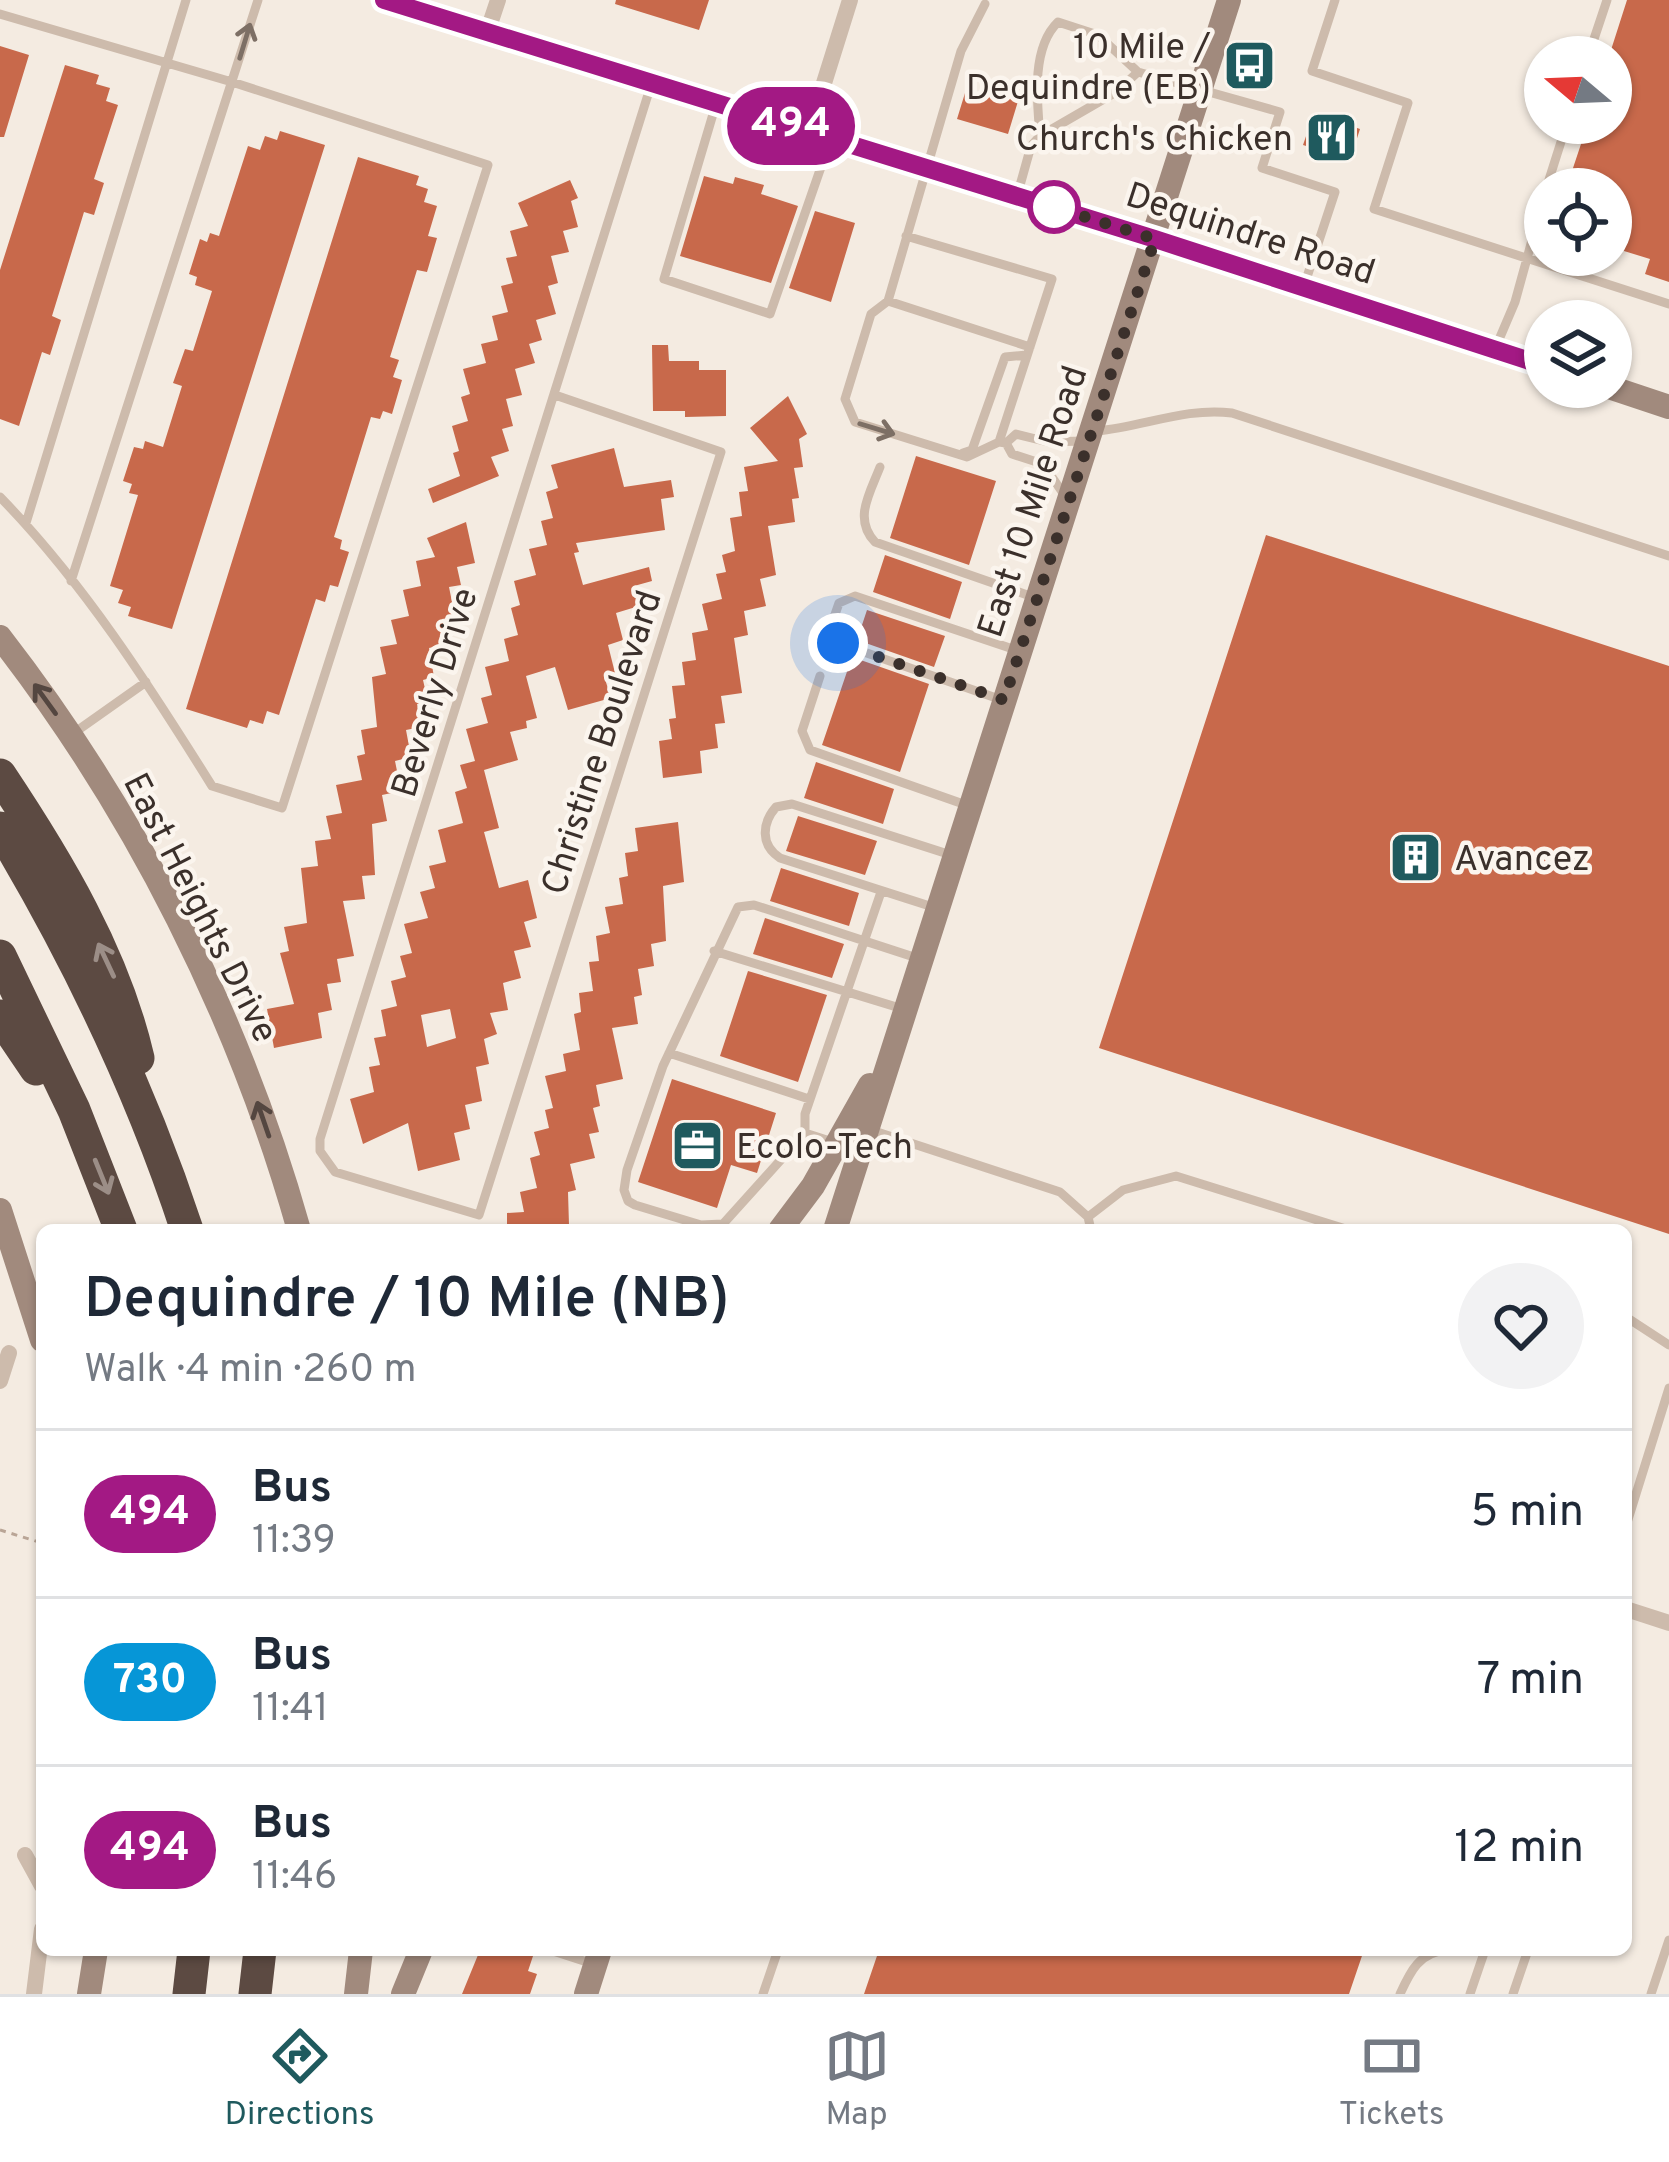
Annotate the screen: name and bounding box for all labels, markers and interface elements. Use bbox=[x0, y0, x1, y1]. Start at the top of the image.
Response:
one-way arrow bbox=[236, 23, 258, 61]
place label: 10 Mile / Dequindre (EB) bbox=[966, 26, 1211, 113]
north arrow bbox=[1524, 36, 1632, 144]
map controls bbox=[1524, 36, 1632, 408]
bus stop icon: 10 Mile / Dequindre (EB) bbox=[1222, 38, 1278, 94]
line badge: 494 bbox=[722, 87, 860, 165]
text: 494 bbox=[751, 99, 831, 152]
restaurant icon: Church's Chicken bbox=[1304, 109, 1360, 165]
place label: Church's Chicken bbox=[1016, 118, 1293, 164]
button: locate bbox=[1524, 168, 1632, 276]
street label: Dequindre Road bbox=[1119, 174, 1380, 298]
unlabelled marker bbox=[1029, 182, 1079, 232]
button: layers bbox=[1524, 300, 1632, 408]
street label: East 10 Mile Road bbox=[969, 361, 1100, 644]
one-way arrow bbox=[857, 419, 895, 441]
street label: Beverly Drive bbox=[383, 583, 490, 803]
street label: Christine Boulevard bbox=[533, 585, 675, 901]
your location bbox=[808, 613, 868, 673]
one-way arrow bbox=[33, 683, 58, 716]
street label: East Heights Drive bbox=[111, 766, 286, 1051]
building icon: Avancez bbox=[1387, 829, 1443, 885]
place label: Avancez bbox=[1454, 838, 1590, 884]
one-way arrow bbox=[94, 943, 116, 979]
one-way arrow bbox=[251, 1101, 272, 1138]
office icon: Ecolo-Tech bbox=[669, 1117, 725, 1173]
place label: Ecolo-Tech bbox=[736, 1126, 913, 1172]
one-way arrow bbox=[93, 1158, 114, 1195]
button: heart bbox=[1458, 1263, 1584, 1389]
text: Dequindre / 10 Mile (NB) bbox=[84, 1266, 730, 1338]
text: Walk · 4 min · 260 m bbox=[84, 1347, 417, 1396]
text: Bus bbox=[252, 1461, 332, 1518]
text: 5 min bbox=[1471, 1485, 1584, 1542]
text: 494 bbox=[110, 1487, 190, 1540]
text: 11:39 bbox=[252, 1518, 336, 1567]
text: Bus bbox=[252, 1629, 332, 1686]
text: 7 min bbox=[1477, 1653, 1584, 1710]
text: 730 bbox=[113, 1655, 187, 1708]
text: 11:41 bbox=[252, 1686, 329, 1735]
text: Bus bbox=[252, 1797, 332, 1854]
text: 12 min bbox=[1454, 1821, 1584, 1878]
text: 494 bbox=[110, 1823, 190, 1876]
text: 11:46 bbox=[252, 1854, 337, 1903]
tab: Directions bbox=[225, 2023, 374, 2137]
tab: Map bbox=[824, 2023, 890, 2137]
tab: Tickets bbox=[1339, 2023, 1444, 2137]

